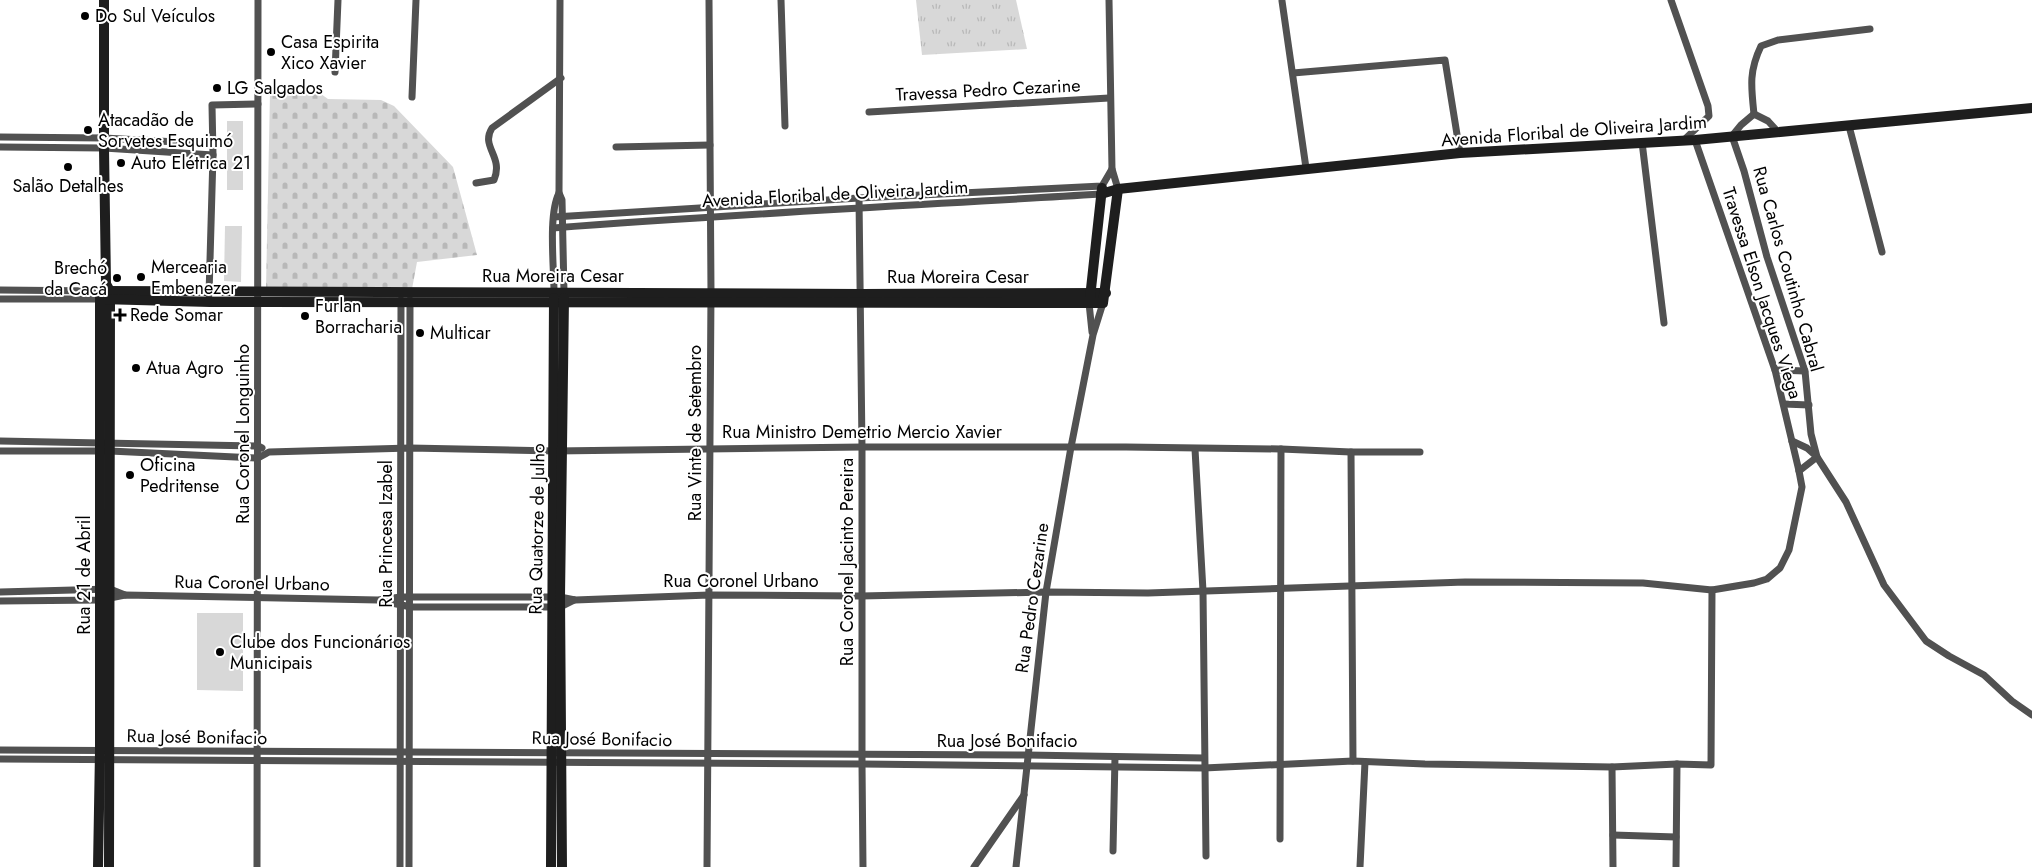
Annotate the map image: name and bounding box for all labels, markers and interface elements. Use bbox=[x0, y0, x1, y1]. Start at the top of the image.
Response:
place label: Do Sul Veículos bbox=[95, 3, 215, 29]
marker: Do Sul Veículos bbox=[79, 10, 91, 22]
place label: Casa Espirita Xico Xavier bbox=[281, 29, 379, 76]
marker: Casa Espirita Xico Xavier bbox=[265, 46, 277, 58]
street label: Travessa Pedro Cezarine bbox=[895, 72, 1081, 108]
place label: LG Salgados bbox=[227, 75, 323, 101]
marker: LG Salgados bbox=[211, 82, 223, 94]
place label: Atacadão de Sorvetes Esquimó bbox=[98, 107, 233, 154]
street label: Avenida Floribal de Oliveira Jardim bbox=[1440, 109, 1708, 153]
marker: Atacadão de Sorvetes Esquimó bbox=[82, 124, 94, 136]
place label: Auto Elétrica 21 bbox=[131, 150, 251, 176]
marker: Auto Elétrica 21 bbox=[115, 157, 127, 169]
marker: Salão Detalhes bbox=[62, 161, 74, 173]
street label: Rua Carlos Coutinho Cabral bbox=[1746, 163, 1830, 375]
place label: Salão Detalhes bbox=[12, 173, 124, 199]
street label: Avenida Floribal de Oliveira Jardim bbox=[701, 174, 969, 214]
street label: Travessa Elson Jacques Viega bbox=[1715, 184, 1809, 402]
place label: Mercearia Embenezer bbox=[151, 254, 237, 301]
place label: Brechó da Cacá bbox=[44, 255, 107, 302]
street label: Rua Moreira Cesar bbox=[482, 263, 625, 289]
street label: Rua Moreira Cesar bbox=[887, 264, 1030, 290]
marker: Mercearia Embenezer bbox=[135, 271, 147, 283]
marker: Brechó da Cacá bbox=[111, 272, 123, 284]
place label: Furlan Borracharia bbox=[315, 293, 402, 340]
place label: Rede Somar bbox=[130, 302, 224, 328]
marker: Rede Somar bbox=[114, 309, 126, 321]
marker: Furlan Borracharia bbox=[299, 310, 311, 322]
place label: Multicar bbox=[430, 320, 491, 346]
marker: Multicar bbox=[414, 327, 426, 339]
street label: Rua Coronel Longuinho bbox=[230, 344, 256, 524]
street label: Rua Vinte de Setembro bbox=[682, 345, 708, 521]
place label: Atua Agro bbox=[146, 355, 224, 381]
marker: Atua Agro bbox=[130, 362, 142, 374]
street label: Rua Ministro Demetrio Mercio Xavier bbox=[722, 419, 1003, 445]
street label: Rua Quatorze de Julho bbox=[523, 443, 551, 615]
place label: Oficina Pedritense bbox=[140, 452, 219, 499]
street label: Rua Coronel Jacinto Pereira bbox=[834, 458, 860, 666]
street label: Rua Princesa Izabel bbox=[373, 460, 399, 608]
marker: Oficina Pedritense bbox=[124, 469, 136, 481]
street label: Rua 21 de Abril bbox=[71, 515, 97, 635]
street label: Rua Pedro Cezarine bbox=[1009, 521, 1055, 675]
street label: Rua Coronel Urbano bbox=[663, 568, 819, 594]
street label: Rua Coronel Urbano bbox=[174, 569, 330, 597]
place label: Clube dos Funcionários Municipais bbox=[230, 629, 410, 676]
marker: Clube dos Funcionários Municipais bbox=[214, 646, 226, 658]
street label: Rua José Bonifacio bbox=[126, 723, 268, 751]
street label: Rua José Bonifacio bbox=[531, 725, 673, 753]
street label: Rua José Bonifacio bbox=[937, 728, 1077, 754]

